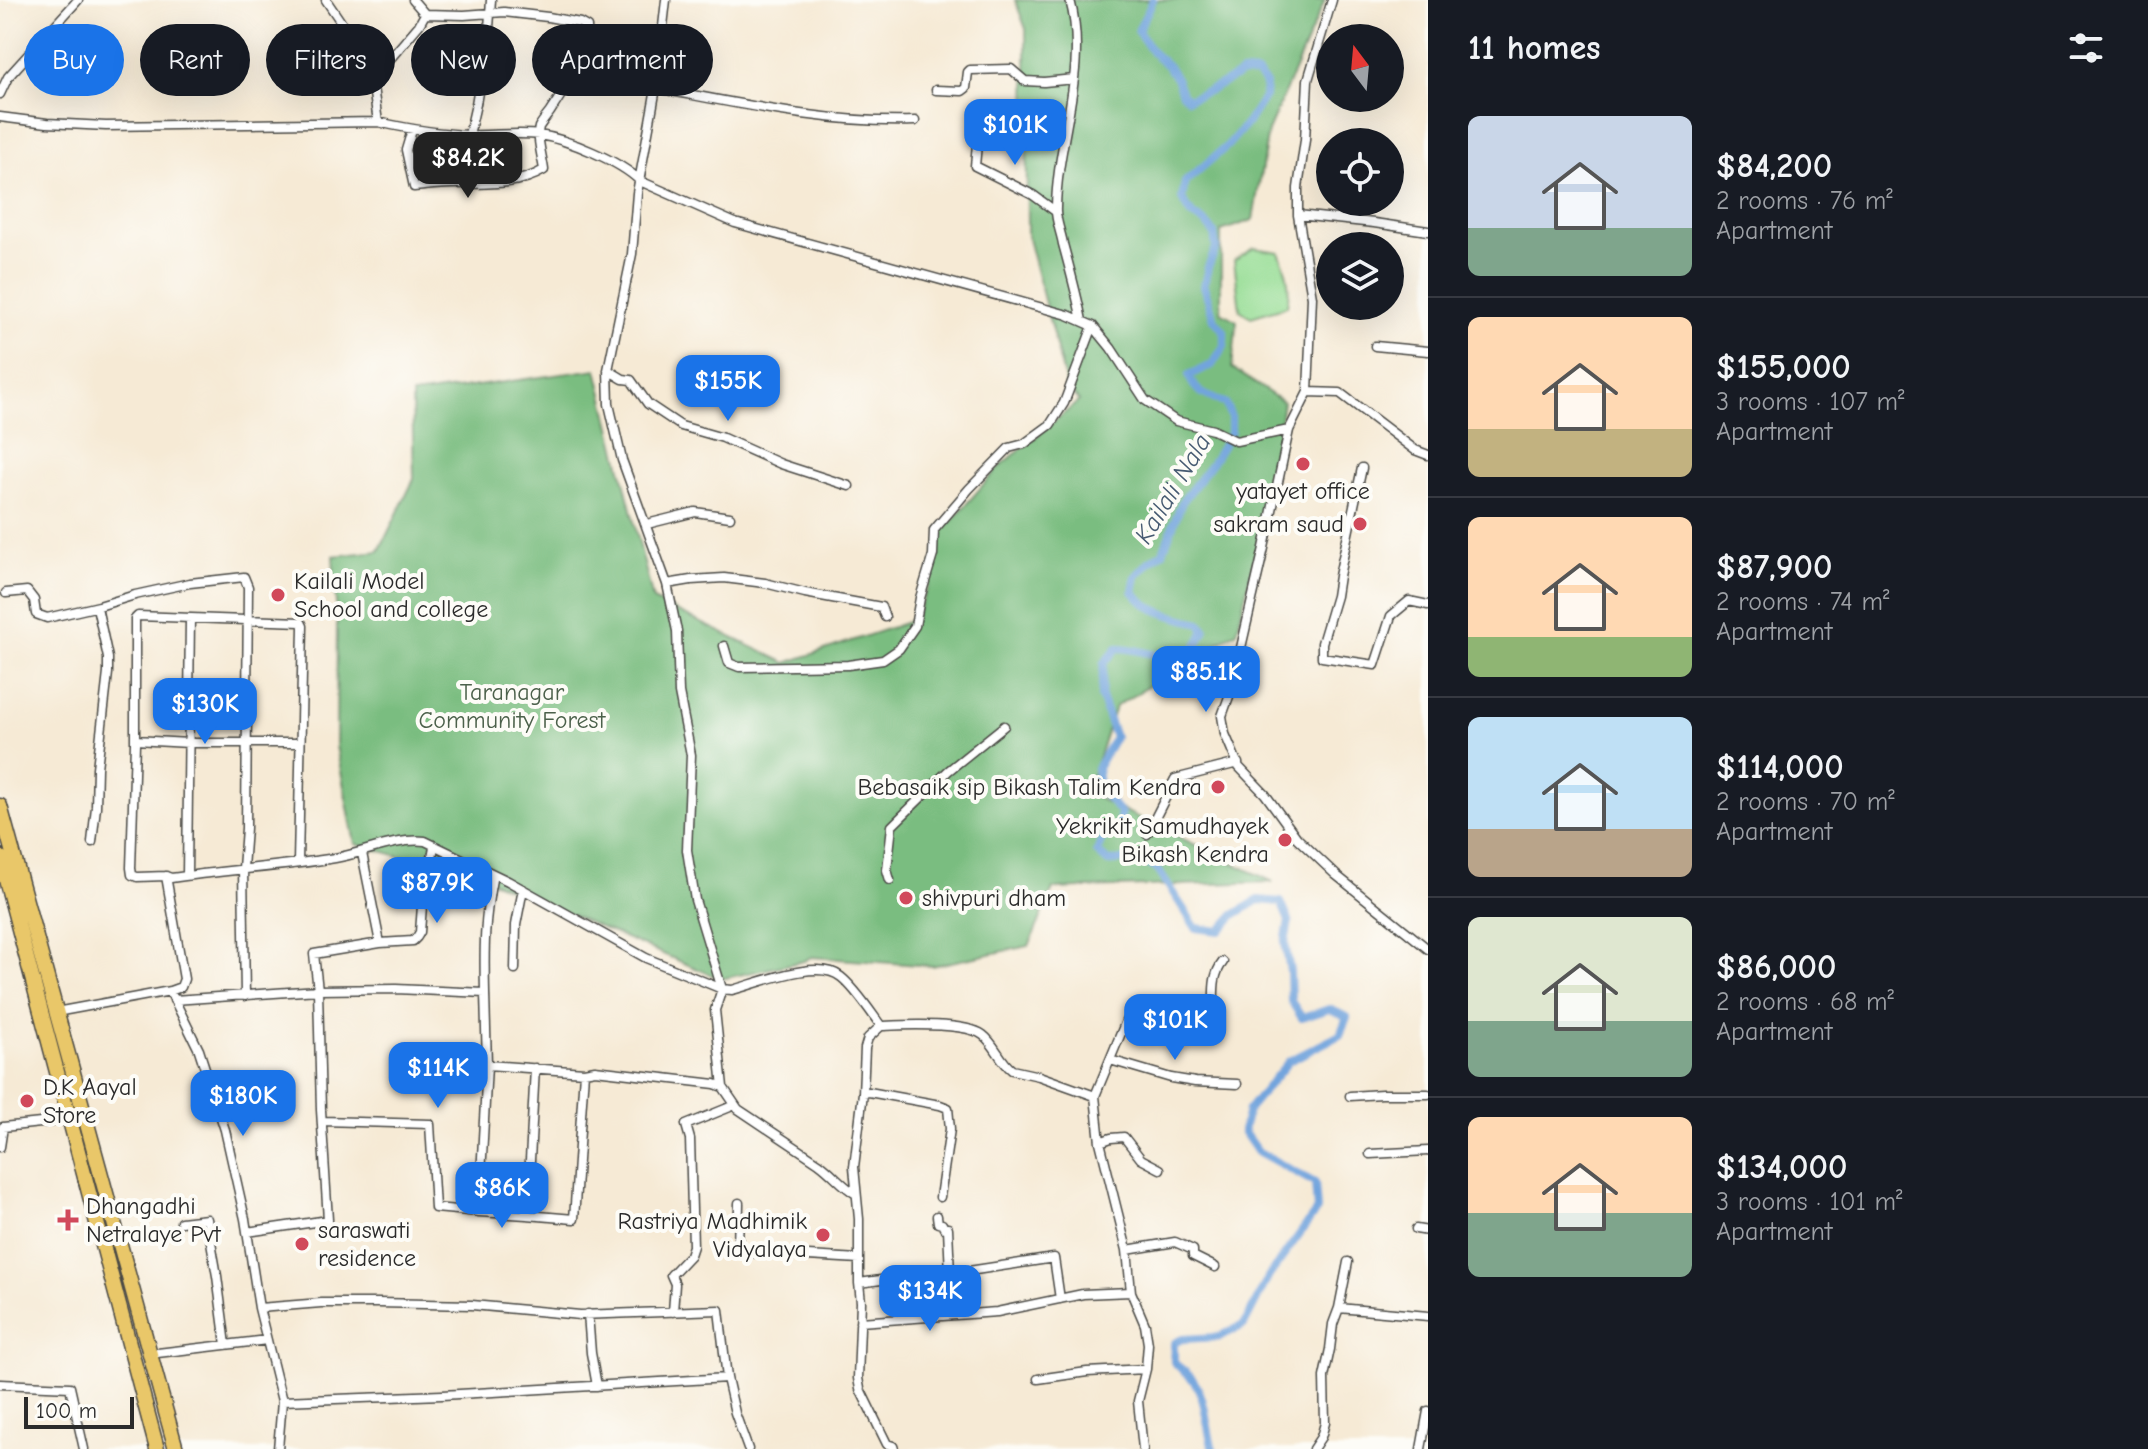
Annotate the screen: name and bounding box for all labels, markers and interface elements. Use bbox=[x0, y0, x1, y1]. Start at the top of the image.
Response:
chip: Buy bbox=[24, 24, 124, 96]
chip: Rent bbox=[140, 24, 250, 96]
chip: Filters bbox=[266, 24, 395, 96]
chip: New bbox=[411, 24, 516, 96]
chip: Apartment bbox=[532, 24, 713, 96]
north arrow bbox=[1316, 24, 1404, 112]
map controls bbox=[1316, 24, 1404, 320]
icon: filters bbox=[2064, 26, 2108, 70]
text: 11 homes bbox=[1468, 28, 1601, 68]
pin: $101K bbox=[959, 99, 1071, 167]
text: $101K bbox=[982, 110, 1048, 140]
button: locate bbox=[1316, 128, 1404, 216]
pin: $84.2K bbox=[403, 132, 533, 200]
text: $84.2K bbox=[431, 143, 505, 173]
text: $84,200 bbox=[1716, 146, 1832, 186]
icon: home bbox=[1532, 148, 1628, 244]
text: 2 rooms · 76 m² bbox=[1716, 186, 1893, 216]
text: Apartment bbox=[1716, 216, 1832, 246]
button: layers bbox=[1316, 232, 1404, 320]
text: $155,000 bbox=[1716, 347, 1851, 387]
icon: home bbox=[1532, 349, 1628, 445]
pin: $155K bbox=[672, 355, 784, 423]
text: $155K bbox=[694, 366, 762, 396]
text: 3 rooms · 107 m² bbox=[1716, 387, 1905, 417]
text: Apartment bbox=[1716, 417, 1832, 447]
water label: Kailali Nala bbox=[1129, 429, 1217, 549]
marker: yatayet office bbox=[1294, 455, 1312, 473]
place label: yatayet office bbox=[1235, 477, 1370, 505]
place label: sakram saud bbox=[1213, 510, 1344, 538]
marker: sakram saud bbox=[1351, 515, 1369, 533]
text: $87,900 bbox=[1716, 547, 1832, 587]
icon: home bbox=[1532, 549, 1628, 645]
place label: Kailali Model School and college bbox=[294, 567, 488, 623]
marker: Kailali Model School and college bbox=[269, 586, 287, 604]
text: 2 rooms · 74 m² bbox=[1716, 587, 1889, 617]
text: Apartment bbox=[1716, 617, 1832, 647]
pin: $85.1K bbox=[1141, 646, 1271, 714]
text: $85.1K bbox=[1170, 657, 1242, 687]
pin: $130K bbox=[149, 678, 261, 746]
park label: Taranagar Community Forest bbox=[419, 678, 607, 734]
text: $130K bbox=[171, 689, 239, 719]
text: $114,000 bbox=[1716, 747, 1844, 787]
icon: home bbox=[1532, 749, 1628, 845]
place label: Bebasaik sip Bikash Talim Kendra bbox=[857, 773, 1202, 801]
marker: Bebasaik sip Bikash Talim Kendra bbox=[1209, 778, 1227, 796]
text: 2 rooms · 70 m² bbox=[1716, 787, 1895, 817]
place label: Yekrikit Samudhayek Bikash Kendra bbox=[1056, 812, 1269, 868]
text: Apartment bbox=[1716, 817, 1832, 847]
marker: Yekrikit Samudhayek Bikash Kendra bbox=[1276, 831, 1294, 849]
pin: $87.9K bbox=[372, 857, 502, 925]
text: $87.9K bbox=[400, 868, 474, 898]
place label: shivpuri dham bbox=[922, 884, 1066, 912]
marker: shivpuri dham bbox=[897, 889, 915, 907]
text: $86,000 bbox=[1716, 947, 1837, 987]
icon: home bbox=[1532, 949, 1628, 1045]
text: 2 rooms · 68 m² bbox=[1716, 987, 1894, 1017]
pin: $101K bbox=[1119, 994, 1231, 1062]
text: $101K bbox=[1142, 1005, 1208, 1035]
text: Apartment bbox=[1716, 1017, 1832, 1047]
pin: $114K bbox=[382, 1042, 494, 1110]
text: $114K bbox=[407, 1053, 469, 1083]
pin: $180K bbox=[187, 1070, 299, 1138]
place label: D.K Aayal Store bbox=[43, 1073, 137, 1129]
text: $180K bbox=[209, 1081, 277, 1111]
marker: D.K Aayal Store bbox=[18, 1092, 36, 1110]
text: $134,000 bbox=[1716, 1147, 1847, 1187]
icon: home bbox=[1532, 1149, 1628, 1245]
pin: $86K bbox=[455, 1162, 549, 1230]
text: $86K bbox=[473, 1173, 531, 1203]
text: 3 rooms · 101 m² bbox=[1716, 1187, 1903, 1217]
place label: Dhangadhi Netralaye Pvt bbox=[86, 1192, 222, 1248]
place label: Rastriya Madhimik Vidyalaya bbox=[618, 1207, 807, 1263]
marker: Dhangadhi Netralaye Pvt bbox=[57, 1209, 79, 1231]
place label: saraswati residence bbox=[318, 1216, 416, 1272]
text: Apartment bbox=[1716, 1217, 1832, 1247]
marker: Rastriya Madhimik Vidyalaya bbox=[814, 1226, 832, 1244]
marker: saraswati residence bbox=[293, 1235, 311, 1253]
pin: $134K bbox=[874, 1265, 986, 1333]
text: $134K bbox=[897, 1276, 963, 1306]
scale bar bbox=[24, 1393, 134, 1429]
text: 100 m bbox=[36, 1398, 97, 1424]

